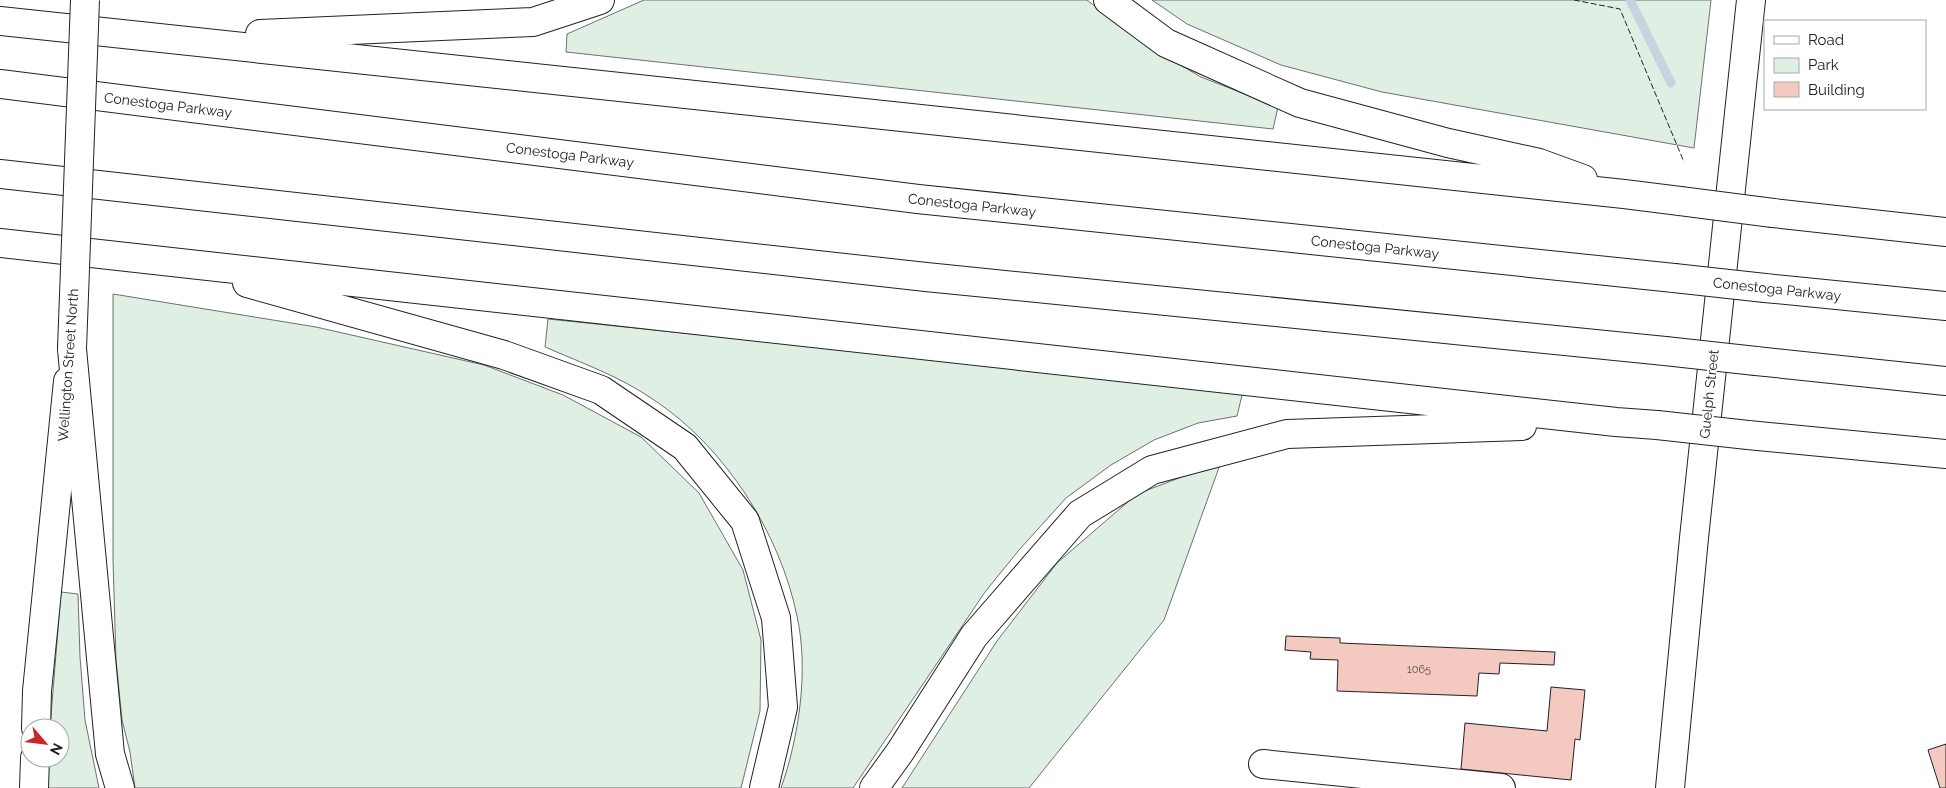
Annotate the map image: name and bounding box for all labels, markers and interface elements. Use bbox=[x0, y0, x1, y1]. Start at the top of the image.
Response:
legend bbox=[1764, 20, 1926, 110]
text: Road bbox=[1808, 31, 1844, 49]
text: Park bbox=[1808, 56, 1839, 74]
text: Building bbox=[1808, 81, 1865, 99]
street label: Conestoga Parkway bbox=[103, 89, 233, 121]
street label: Conestoga Parkway bbox=[505, 139, 635, 171]
street label: Conestoga Parkway bbox=[907, 190, 1037, 220]
street label: Conestoga Parkway bbox=[1310, 232, 1440, 262]
street label: Conestoga Parkway bbox=[1712, 274, 1842, 304]
street label: Wellington Street North bbox=[55, 288, 81, 442]
street label: Guelph Street bbox=[1696, 348, 1722, 439]
house number: 1065 bbox=[1407, 663, 1431, 676]
north arrow bbox=[20, 718, 70, 768]
text: N bbox=[47, 741, 66, 758]

